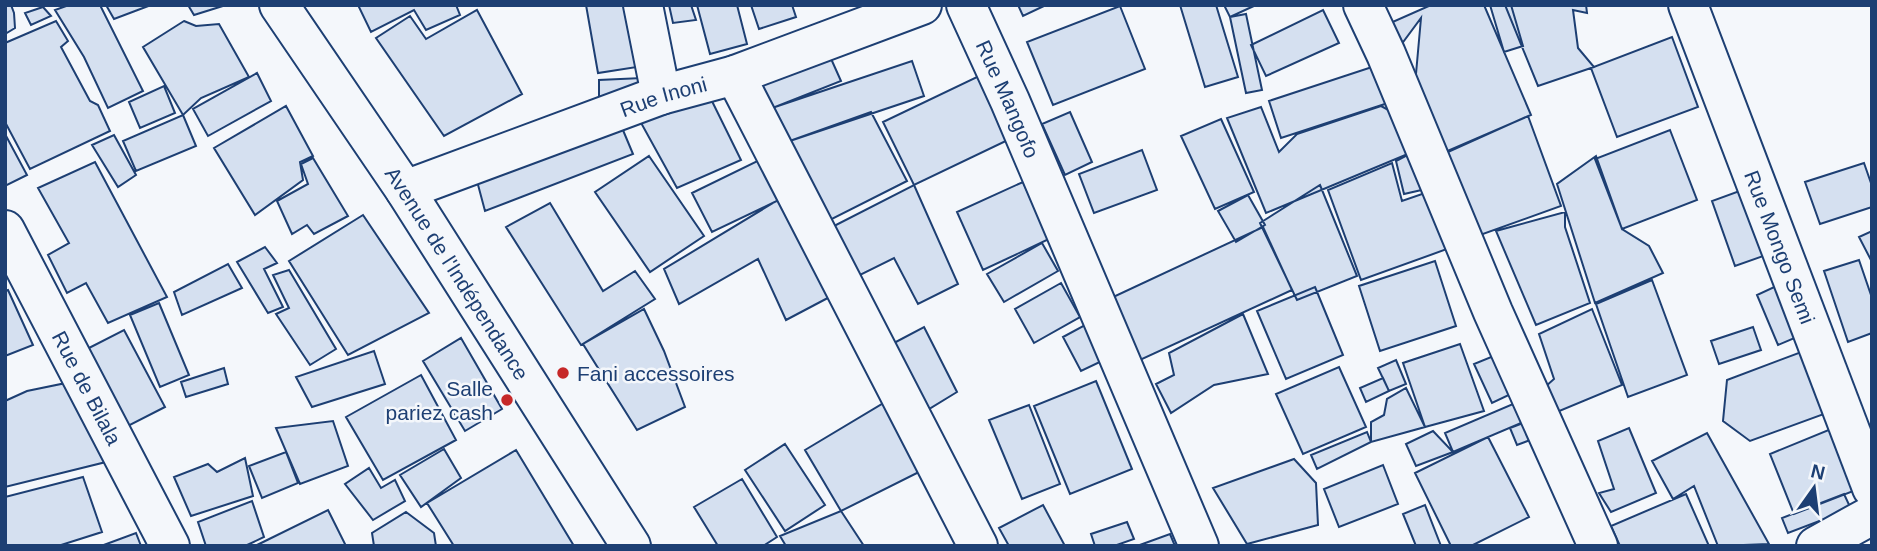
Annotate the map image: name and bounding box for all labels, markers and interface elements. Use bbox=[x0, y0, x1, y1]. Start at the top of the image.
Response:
street label: Rue Mangofo bbox=[972, 36, 1044, 161]
street label: Rue Inoni bbox=[617, 72, 709, 121]
street label: Avenue de l'Indépendance bbox=[381, 162, 534, 384]
street label: Rue Mongo Semi bbox=[1741, 167, 1820, 327]
street label: Rue de Bilala bbox=[48, 327, 127, 449]
place label: Fani accessoires bbox=[577, 362, 735, 385]
marker: Fani accessoires bbox=[555, 365, 571, 381]
place label: Salle pariez cash bbox=[386, 377, 493, 424]
marker: Salle pariez cash bbox=[499, 392, 515, 408]
north arrow bbox=[1779, 453, 1849, 523]
text: N bbox=[1809, 460, 1827, 484]

